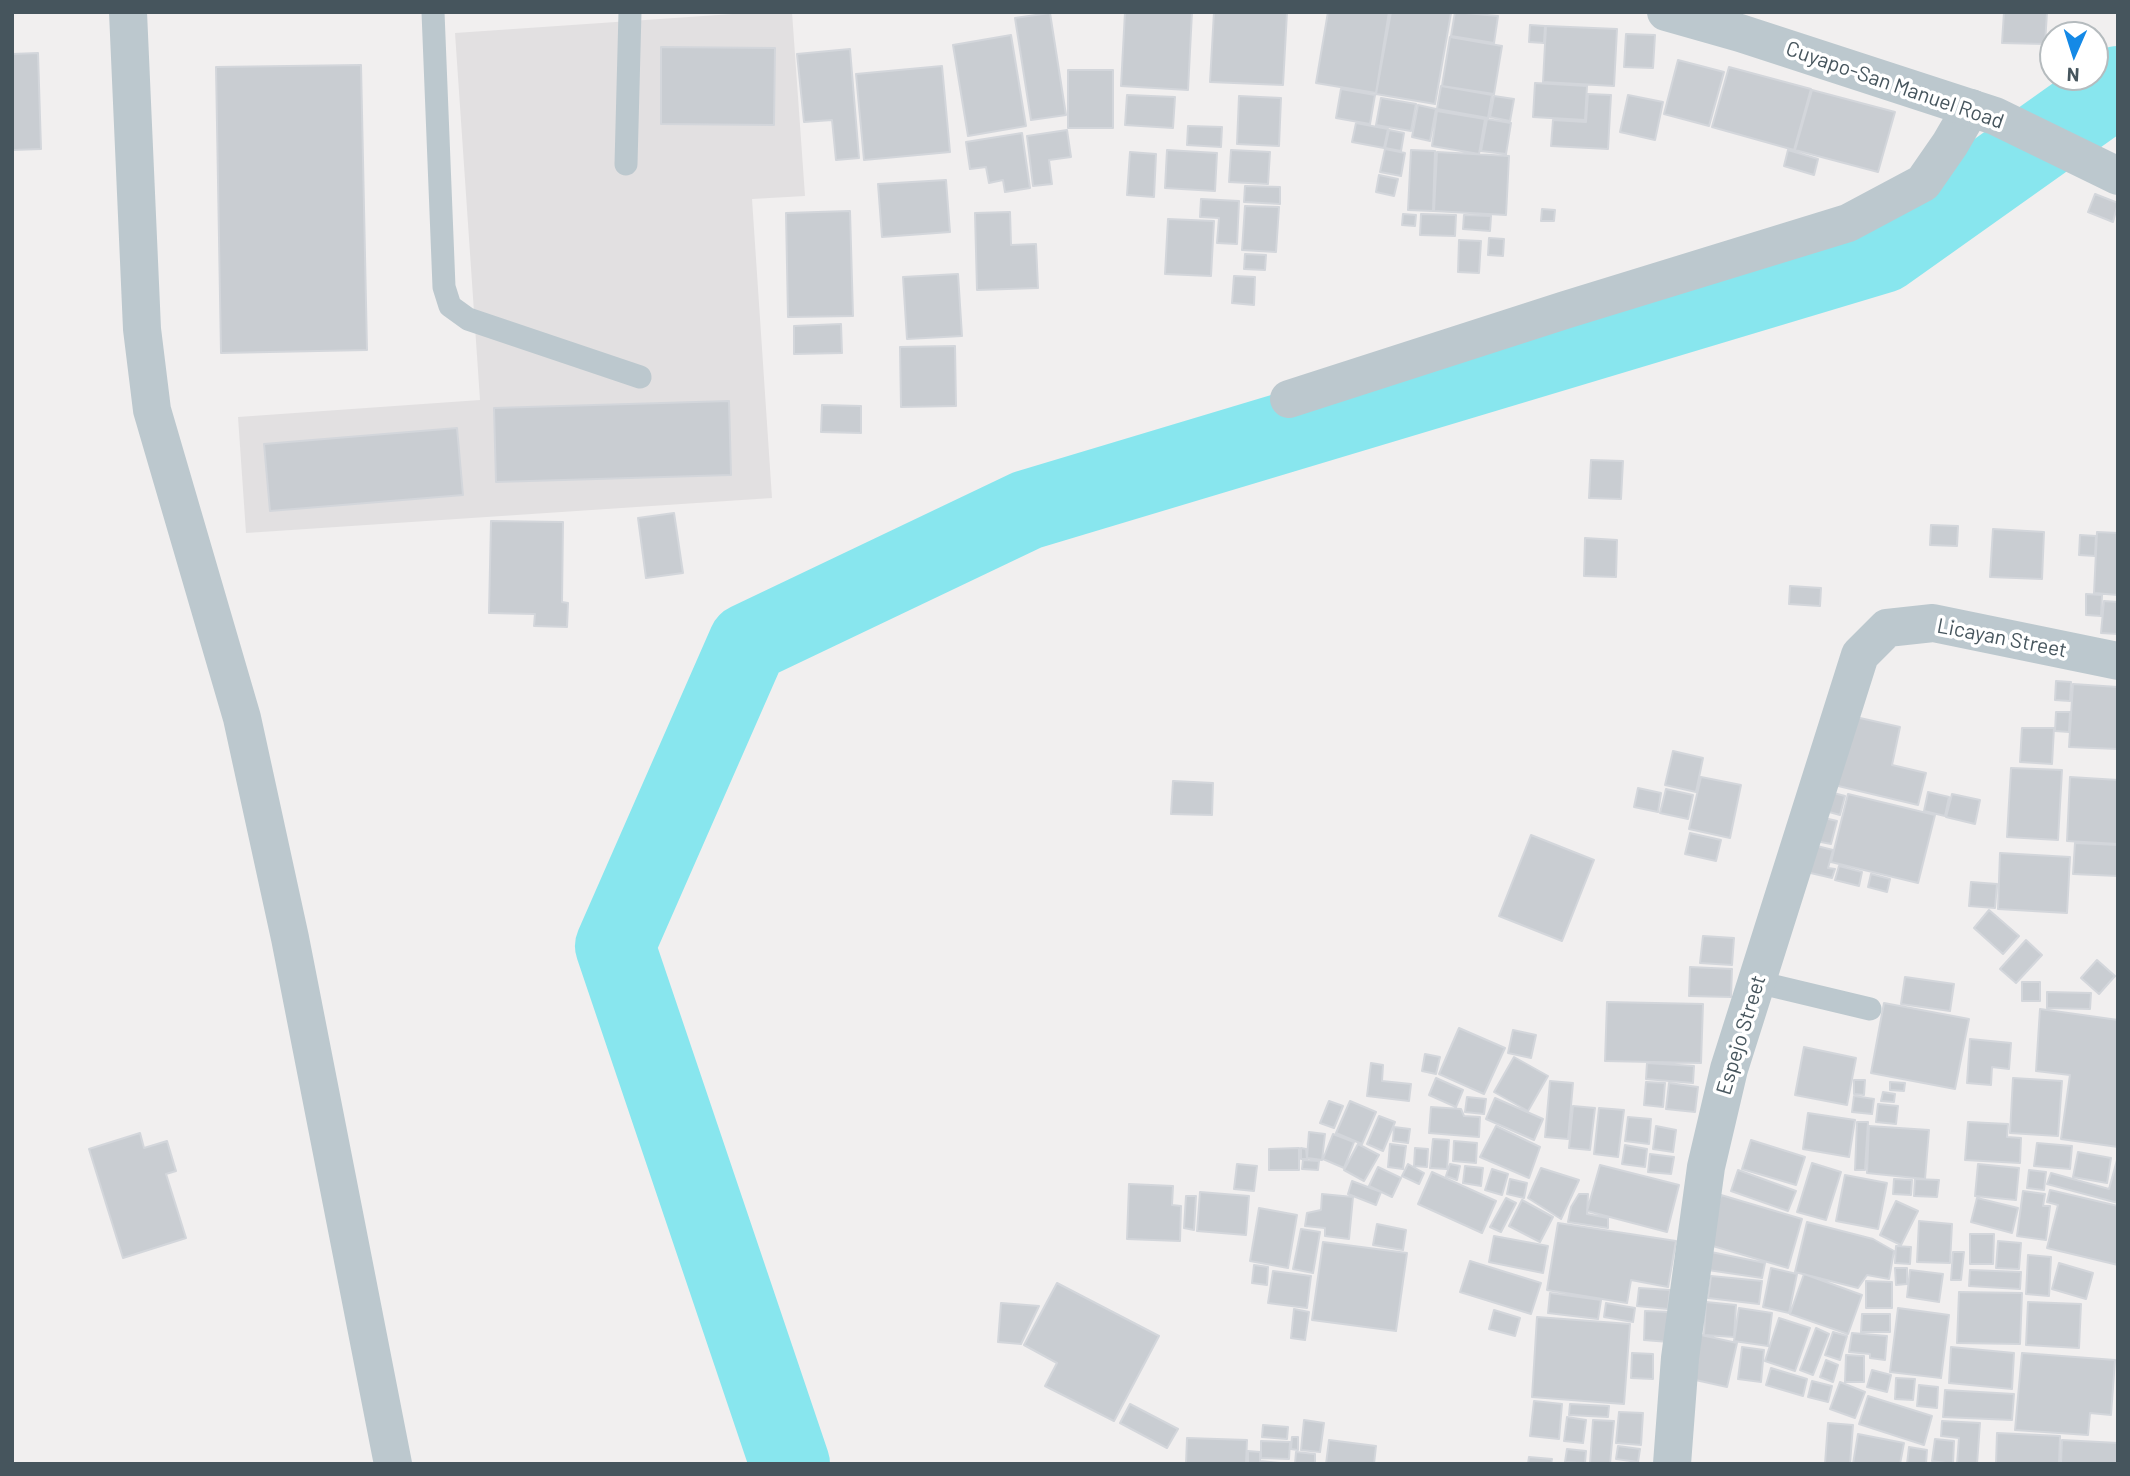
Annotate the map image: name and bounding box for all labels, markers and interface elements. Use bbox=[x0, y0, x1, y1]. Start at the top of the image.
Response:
north arrow bbox=[2039, 21, 2109, 91]
street label: Cuyapo-San Manuel Road bbox=[1783, 36, 2007, 134]
text: N bbox=[2066, 64, 2080, 87]
street label: Licayan Street bbox=[1935, 613, 2069, 663]
street label: Espejo Street bbox=[1711, 972, 1771, 1098]

